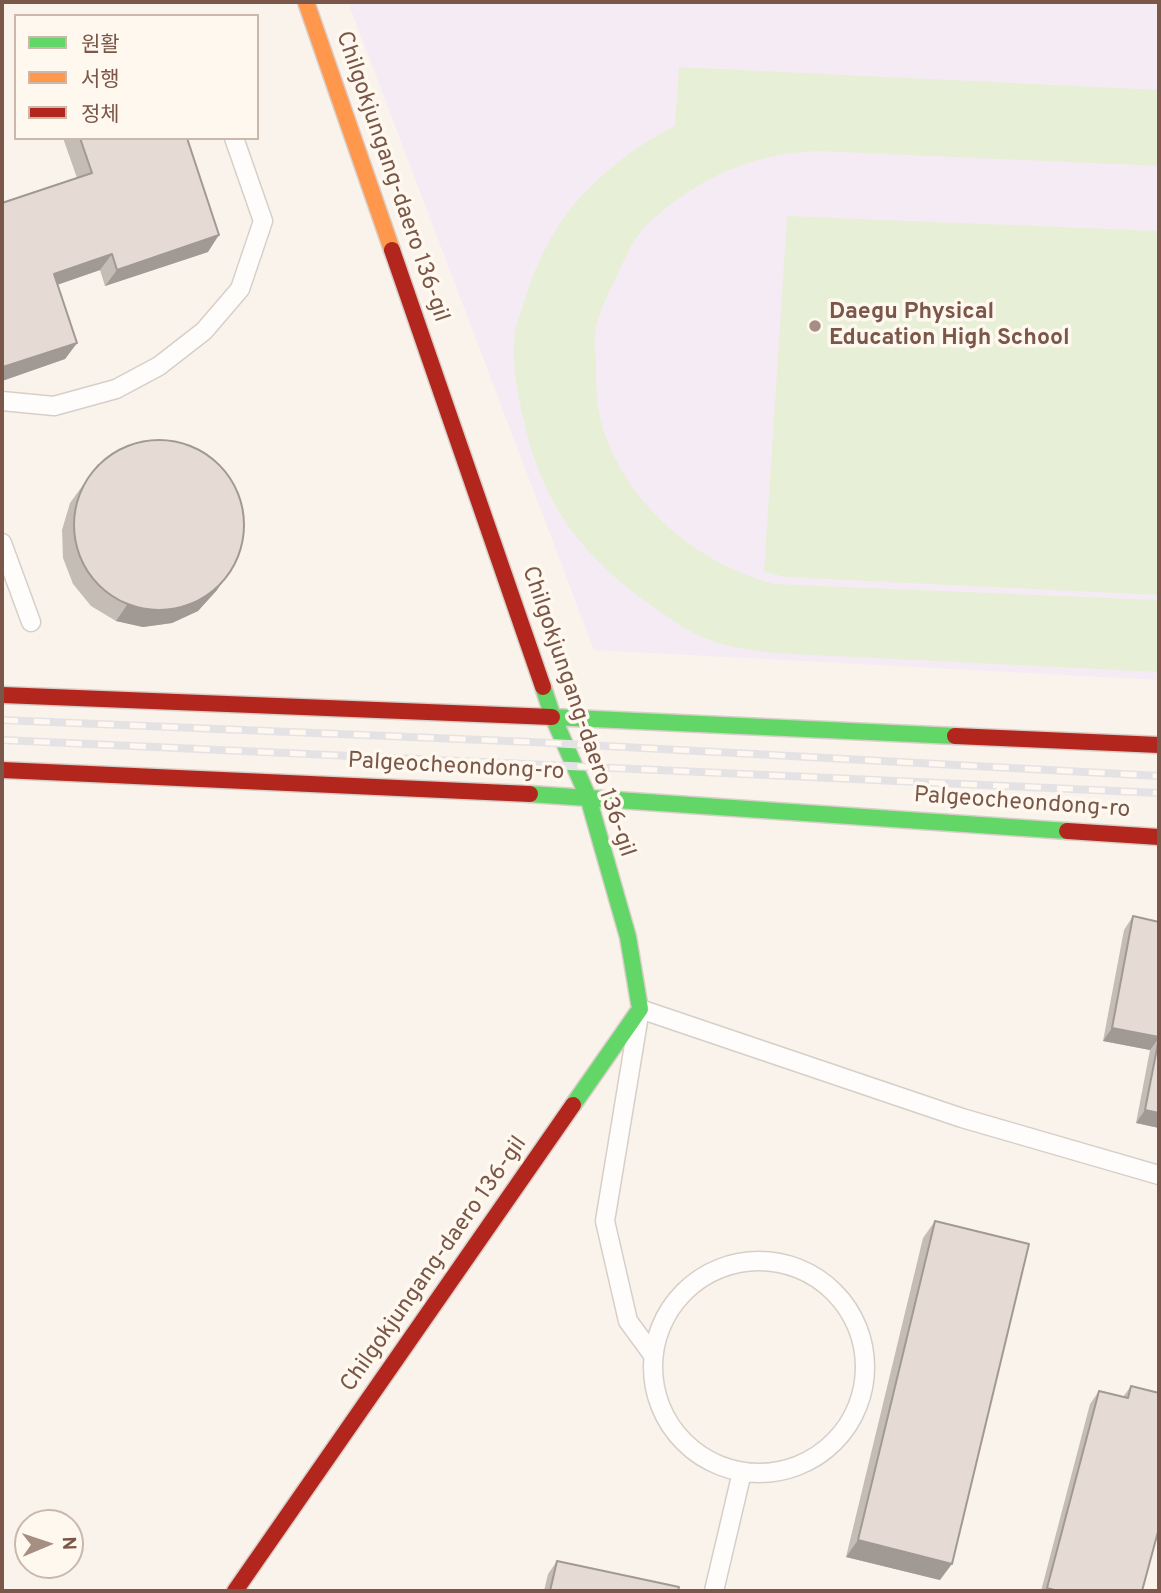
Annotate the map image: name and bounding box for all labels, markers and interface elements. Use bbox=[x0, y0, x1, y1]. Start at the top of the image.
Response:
legend bbox=[14, 14, 259, 140]
street label: Chilgokjungang-daero 136-gil bbox=[328, 28, 454, 326]
text: 원활 bbox=[81, 32, 120, 59]
text: 서행 bbox=[81, 67, 120, 94]
text: 정체 bbox=[81, 102, 120, 129]
place label: Daegu Physical Education High School bbox=[829, 299, 1070, 353]
marker: Daegu Physical Education High School bbox=[807, 318, 823, 334]
street label: Chilgokjungang-daero 136-gil bbox=[514, 563, 640, 861]
street label: Palgeocheondong-ro bbox=[347, 749, 565, 787]
street label: Palgeocheondong-ro bbox=[913, 783, 1131, 825]
street label: Chilgokjungang-daero 136-gil bbox=[336, 1132, 534, 1398]
north arrow bbox=[14, 1509, 84, 1579]
text: N bbox=[56, 1536, 80, 1551]

